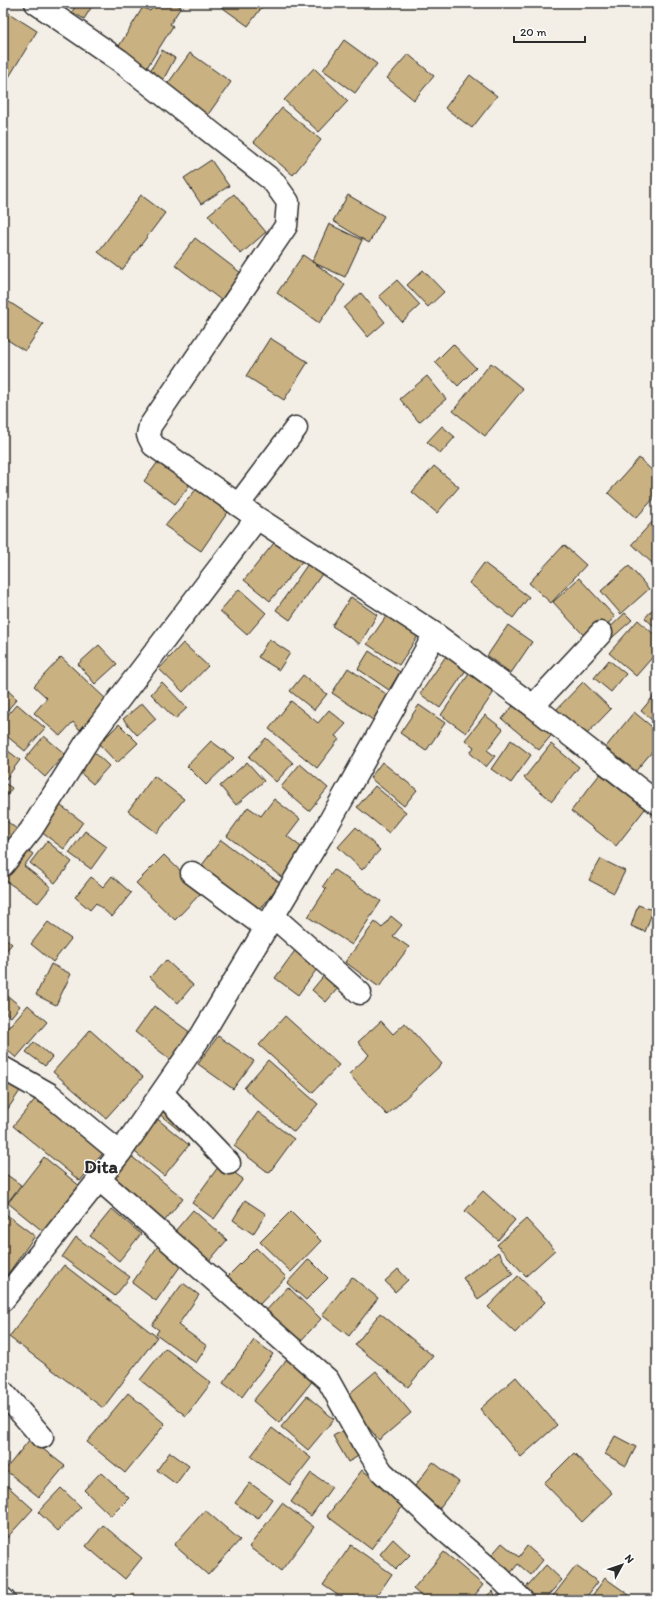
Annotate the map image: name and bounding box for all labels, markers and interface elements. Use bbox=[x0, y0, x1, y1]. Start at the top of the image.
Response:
scale bar bbox=[514, 18, 585, 44]
text: 20 m bbox=[520, 25, 547, 39]
district label: Dita bbox=[84, 1155, 119, 1178]
north arrow bbox=[602, 1545, 642, 1585]
text: N bbox=[622, 1552, 637, 1566]

